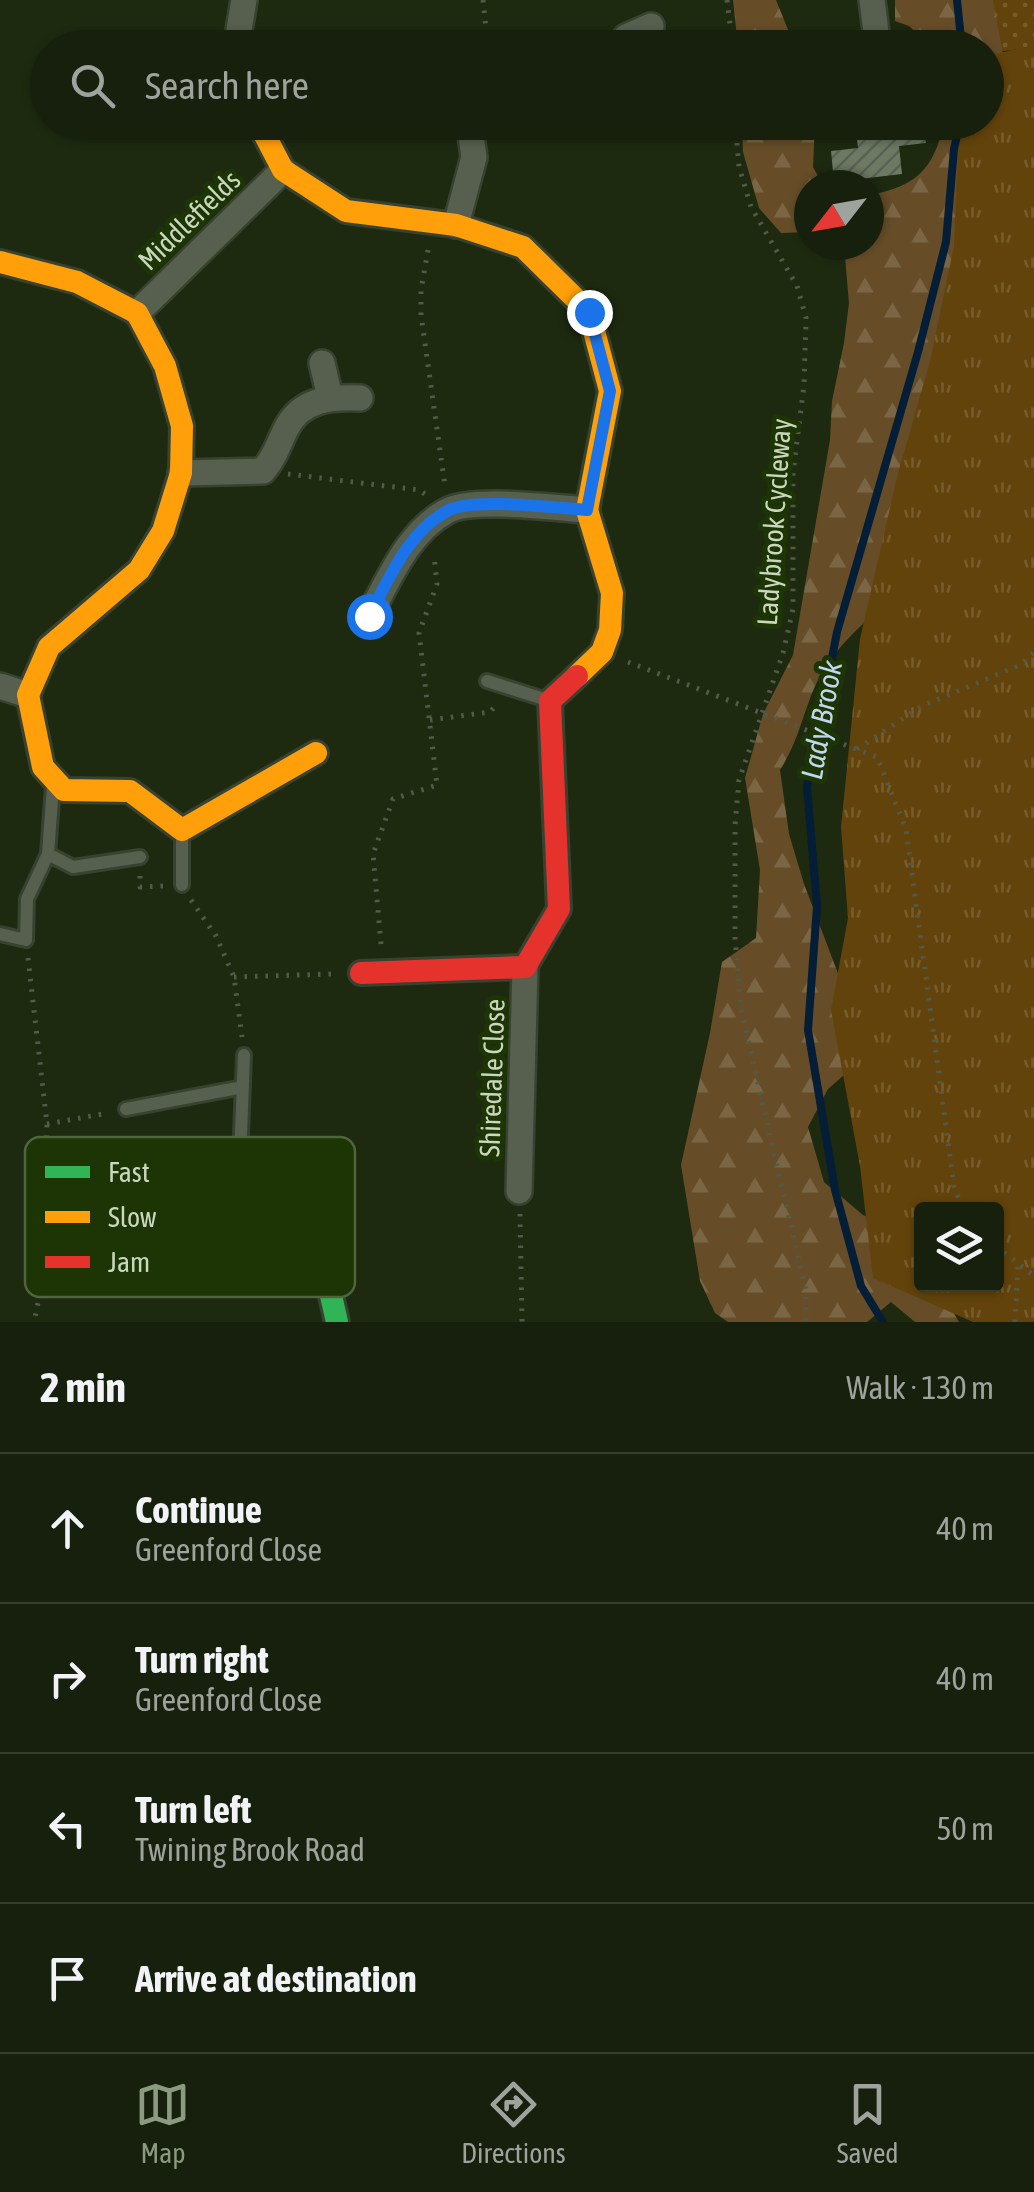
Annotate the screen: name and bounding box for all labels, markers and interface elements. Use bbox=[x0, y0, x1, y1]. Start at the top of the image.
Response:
search box bbox=[30, 30, 1004, 140]
icon: search bbox=[65, 58, 120, 113]
text: Search here bbox=[145, 64, 309, 107]
street label: Middlefields bbox=[132, 164, 246, 276]
north arrow bbox=[794, 170, 884, 260]
route end bbox=[567, 290, 613, 336]
street label: Ladybrook Cycleway bbox=[751, 417, 797, 627]
route start bbox=[347, 594, 393, 640]
water label: Lady Brook bbox=[794, 657, 848, 782]
street label: Shiredale Close bbox=[473, 998, 511, 1158]
legend bbox=[25, 1137, 355, 1297]
text: Fast bbox=[108, 1156, 150, 1188]
text: Slow bbox=[108, 1201, 157, 1233]
map controls bbox=[914, 1202, 1004, 1292]
button: layers bbox=[914, 1202, 1004, 1292]
text: Jam bbox=[108, 1246, 150, 1278]
text: 2 min bbox=[40, 1363, 126, 1411]
text: Walk · 130 m bbox=[846, 1369, 994, 1406]
text: Continue bbox=[135, 1488, 262, 1531]
icon: ahead bbox=[40, 1501, 95, 1556]
text: 40 m bbox=[936, 1510, 994, 1547]
text: Greenford Close bbox=[135, 1531, 322, 1568]
text: Turn right bbox=[135, 1638, 269, 1681]
icon: right bbox=[40, 1651, 95, 1706]
text: 40 m bbox=[936, 1660, 994, 1697]
text: Greenford Close bbox=[135, 1681, 322, 1718]
text: Turn left bbox=[135, 1788, 251, 1831]
icon: left bbox=[40, 1801, 95, 1856]
text: 50 m bbox=[936, 1810, 994, 1847]
text: Twining Brook Road bbox=[135, 1831, 365, 1868]
icon: arrive bbox=[40, 1951, 95, 2006]
text: Arrive at destination bbox=[135, 1957, 417, 2000]
tab: Map bbox=[135, 2077, 190, 2169]
tab: Directions bbox=[461, 2077, 566, 2169]
tab: Saved bbox=[837, 2077, 899, 2169]

